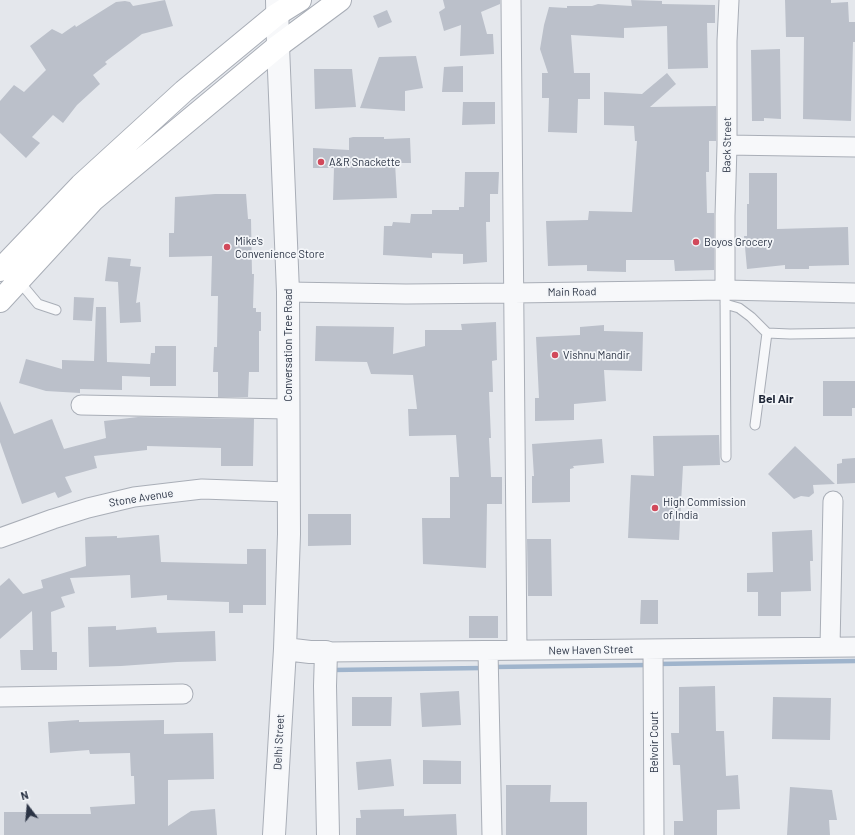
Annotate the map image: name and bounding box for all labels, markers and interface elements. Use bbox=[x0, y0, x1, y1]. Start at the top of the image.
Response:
street label: Back Street bbox=[720, 117, 734, 173]
place label: A&R Snackette bbox=[329, 155, 400, 169]
marker: A&R Snackette bbox=[316, 157, 326, 167]
place label: Mike's Convenience Store bbox=[235, 234, 325, 260]
place label: Boyos Grocery bbox=[704, 235, 773, 249]
marker: Boyos Grocery bbox=[691, 237, 701, 247]
marker: Mike's Convenience Store bbox=[222, 242, 232, 252]
street label: Main Road bbox=[548, 285, 596, 299]
street label: Conversation Tree Road bbox=[281, 288, 295, 402]
place label: Vishnu Mandir bbox=[563, 348, 630, 362]
marker: Vishnu Mandir bbox=[550, 350, 560, 360]
district label: Bel Air bbox=[758, 392, 794, 406]
street label: Stone Avenue bbox=[108, 486, 174, 510]
place label: High Commission of India bbox=[663, 495, 746, 521]
marker: High Commission of India bbox=[650, 503, 660, 513]
street label: New Haven Street bbox=[548, 643, 634, 657]
street label: Belvoir Court bbox=[647, 711, 661, 773]
street label: Delhi Street bbox=[271, 714, 287, 770]
north arrow bbox=[8, 787, 48, 827]
text: N bbox=[19, 788, 30, 802]

